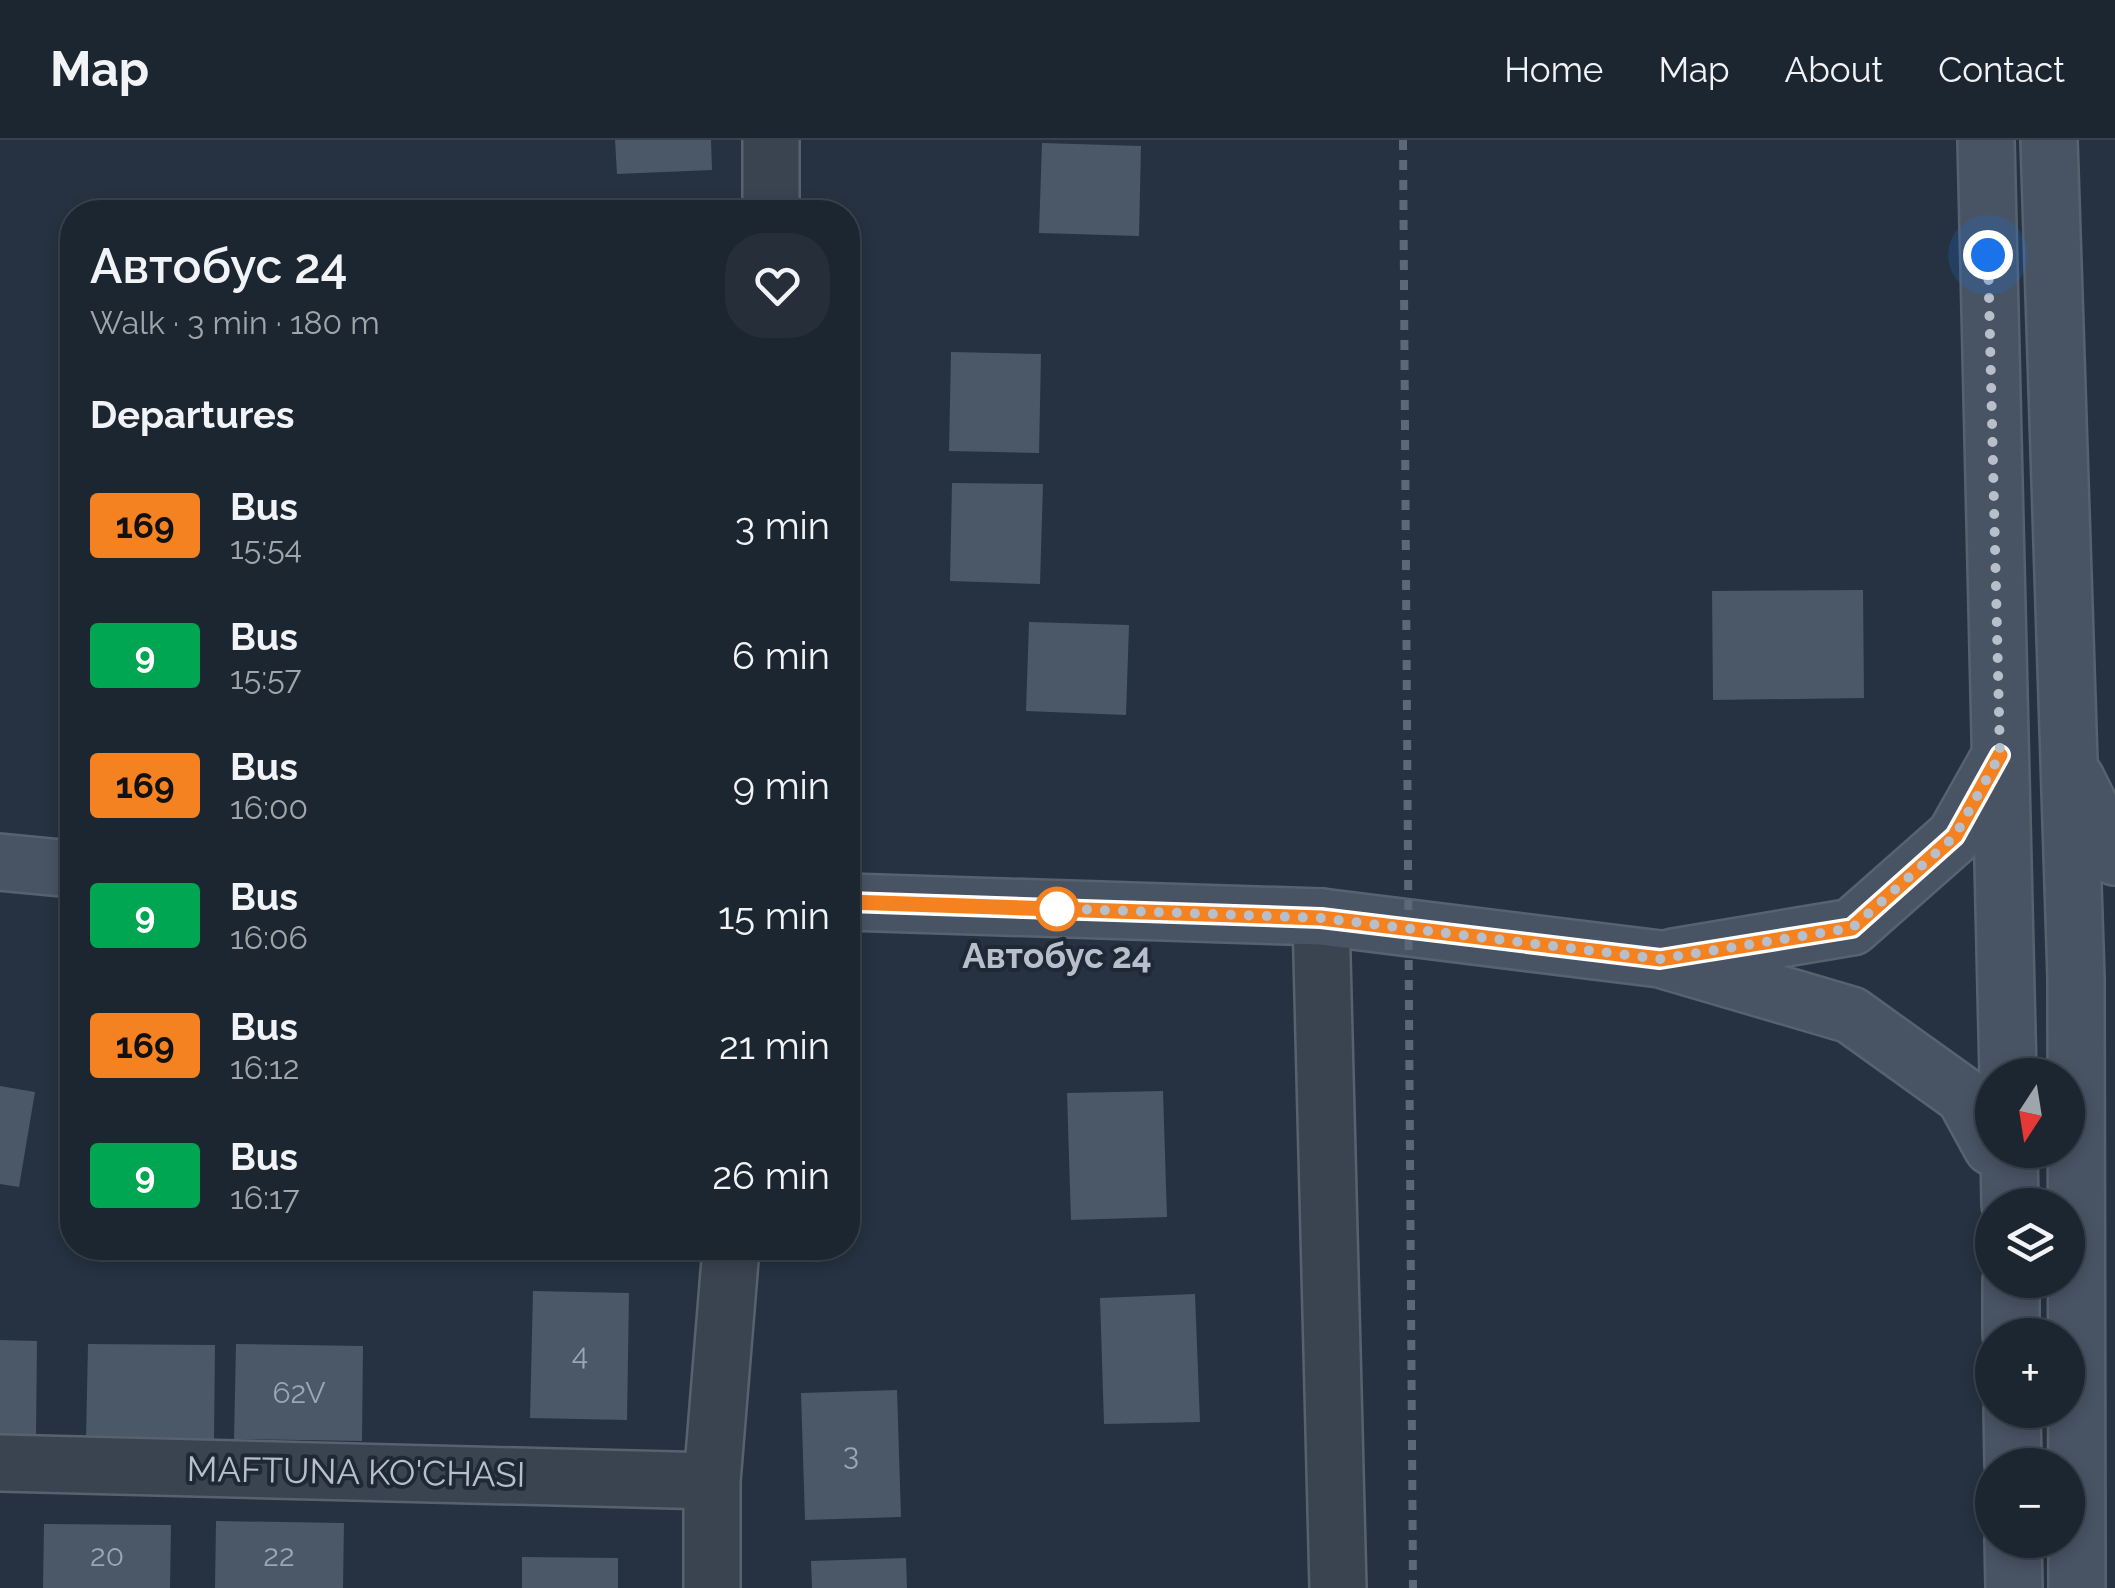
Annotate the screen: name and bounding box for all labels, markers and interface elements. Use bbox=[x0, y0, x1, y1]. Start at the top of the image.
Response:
text: Map bbox=[50, 41, 149, 97]
text: Home bbox=[1504, 49, 1603, 90]
text: Map bbox=[1658, 49, 1730, 90]
text: About bbox=[1785, 49, 1883, 90]
text: Contact bbox=[1938, 49, 2065, 90]
your location bbox=[1963, 230, 2013, 280]
button: heart bbox=[725, 233, 830, 338]
text: Автобус 24 bbox=[90, 238, 348, 294]
text: Walk · 3 min · 180 m bbox=[90, 304, 380, 341]
text: Departures bbox=[90, 392, 295, 437]
text: Bus bbox=[230, 484, 298, 529]
text: 3 min bbox=[735, 503, 830, 548]
text: 169 bbox=[115, 505, 175, 546]
text: 15:54 bbox=[230, 529, 302, 566]
text: Bus bbox=[230, 614, 298, 659]
text: 6 min bbox=[732, 633, 830, 678]
text: 9 bbox=[135, 635, 155, 676]
text: 15:57 bbox=[230, 659, 302, 696]
text: Bus bbox=[230, 744, 298, 789]
text: 9 min bbox=[733, 763, 830, 808]
text: 169 bbox=[115, 765, 175, 806]
text: 16:00 bbox=[230, 789, 308, 826]
text: Bus bbox=[230, 874, 298, 919]
marker: Автобус 24 bbox=[1036, 888, 1078, 930]
text: 15 min bbox=[718, 893, 830, 938]
text: 9 bbox=[135, 895, 155, 936]
text: 16:06 bbox=[230, 919, 308, 956]
place label: Автобус 24 bbox=[962, 935, 1152, 976]
text: Bus bbox=[230, 1004, 298, 1049]
text: 21 min bbox=[719, 1023, 830, 1068]
text: 169 bbox=[115, 1025, 175, 1066]
text: 16:12 bbox=[230, 1049, 299, 1086]
north arrow bbox=[1975, 1058, 2085, 1168]
map controls bbox=[1975, 1058, 2085, 1558]
text: Bus bbox=[230, 1134, 298, 1179]
text: 26 min bbox=[712, 1153, 830, 1198]
text: 9 bbox=[135, 1155, 155, 1196]
text: 16:17 bbox=[230, 1179, 300, 1216]
button: layers bbox=[1975, 1188, 2085, 1298]
button: + bbox=[1975, 1318, 2085, 1428]
house number: 4 bbox=[572, 1337, 588, 1372]
house number: 62V bbox=[272, 1375, 326, 1410]
house number: 3 bbox=[843, 1437, 859, 1472]
street label: MAFTUNA KO'CHASI bbox=[186, 1448, 526, 1495]
button: − bbox=[1975, 1448, 2085, 1558]
house number: 20 bbox=[90, 1538, 124, 1573]
house number: 22 bbox=[263, 1538, 295, 1573]

